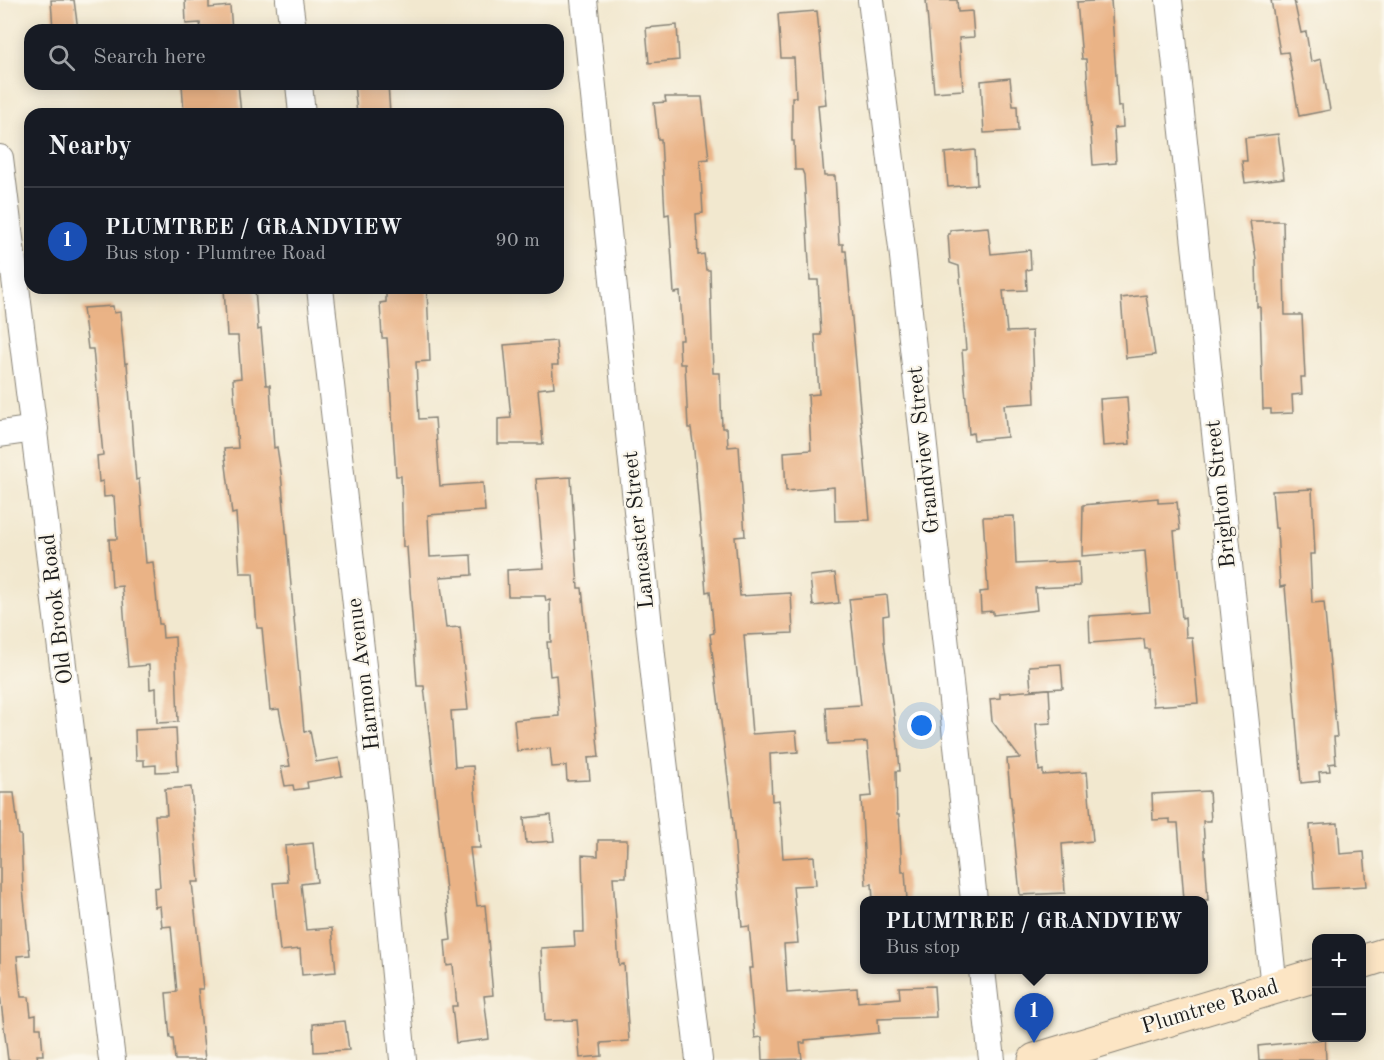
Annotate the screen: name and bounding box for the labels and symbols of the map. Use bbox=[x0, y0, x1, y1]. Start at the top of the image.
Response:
street label: Grandview Street bbox=[904, 365, 944, 535]
street label: Brighton Street bbox=[1202, 419, 1240, 569]
street label: Lancaster Street bbox=[620, 450, 658, 610]
street label: Old Brook Road bbox=[37, 532, 77, 686]
street label: Harmon Avenue bbox=[344, 596, 384, 752]
your location bbox=[907, 711, 936, 740]
street label: Plumtree Road bbox=[1139, 976, 1281, 1038]
pin: 1 bbox=[1014, 994, 1054, 1043]

